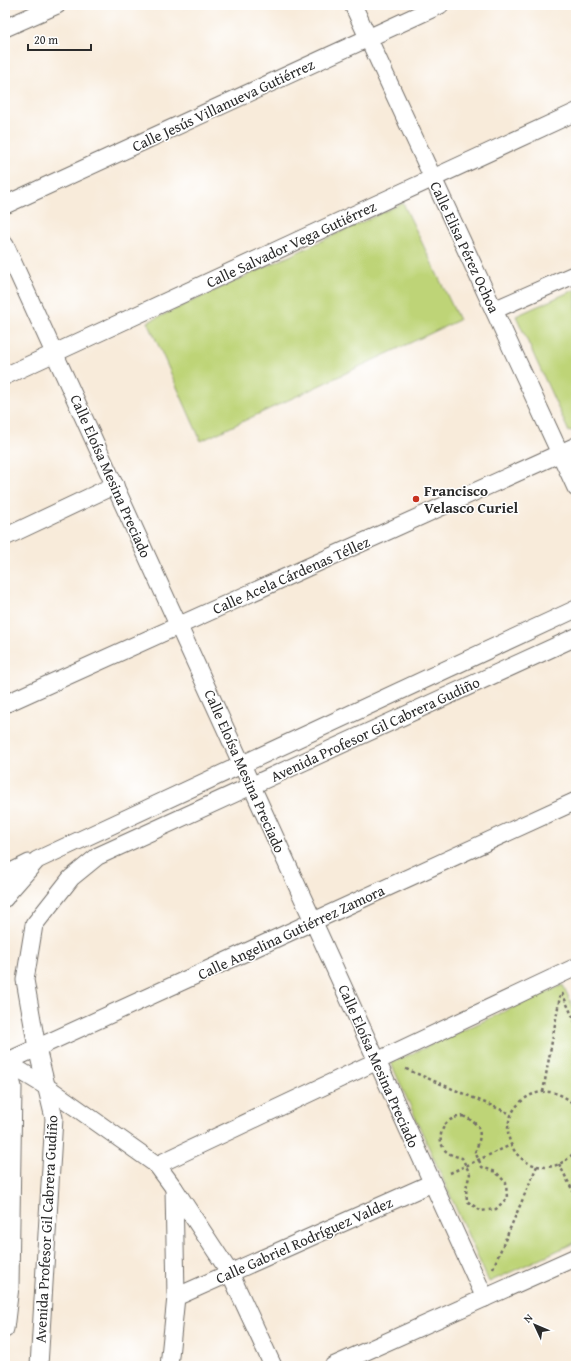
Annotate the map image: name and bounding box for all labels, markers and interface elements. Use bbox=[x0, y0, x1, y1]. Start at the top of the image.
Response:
scale bar bbox=[28, 26, 91, 52]
text: 20 m bbox=[34, 31, 58, 48]
street label: Calle Jesús Villanueva Gutiérrez bbox=[128, 53, 318, 157]
street label: Calle Elisa Pérez Ochoa bbox=[425, 178, 505, 316]
street label: Calle Salvador Vega Gutiérrez bbox=[203, 195, 380, 293]
street label: Calle Eloísa Mesina Preciado bbox=[65, 391, 157, 561]
place label: Francisco Velasco Curiel bbox=[424, 480, 519, 518]
marker: Francisco Velasco Curiel bbox=[411, 494, 421, 504]
street label: Calle Acela Cárdenas Téllez bbox=[209, 531, 373, 619]
street label: Avenida Profesor Gil Cabrera Gudiño bbox=[267, 671, 483, 787]
street label: Calle Eloísa Mesina Preciado bbox=[199, 686, 291, 856]
street label: Calle Angelina Gutiérrez Zamora bbox=[194, 879, 388, 985]
street label: Calle Eloísa Mesina Preciado bbox=[333, 981, 425, 1151]
street label: Avenida Profesor Gil Cabrera Gudiño bbox=[30, 1114, 62, 1344]
street label: Calle Gabriel Rodríguez Valdez bbox=[212, 1191, 396, 1289]
north arrow bbox=[515, 1305, 555, 1345]
text: N bbox=[519, 1309, 537, 1326]

